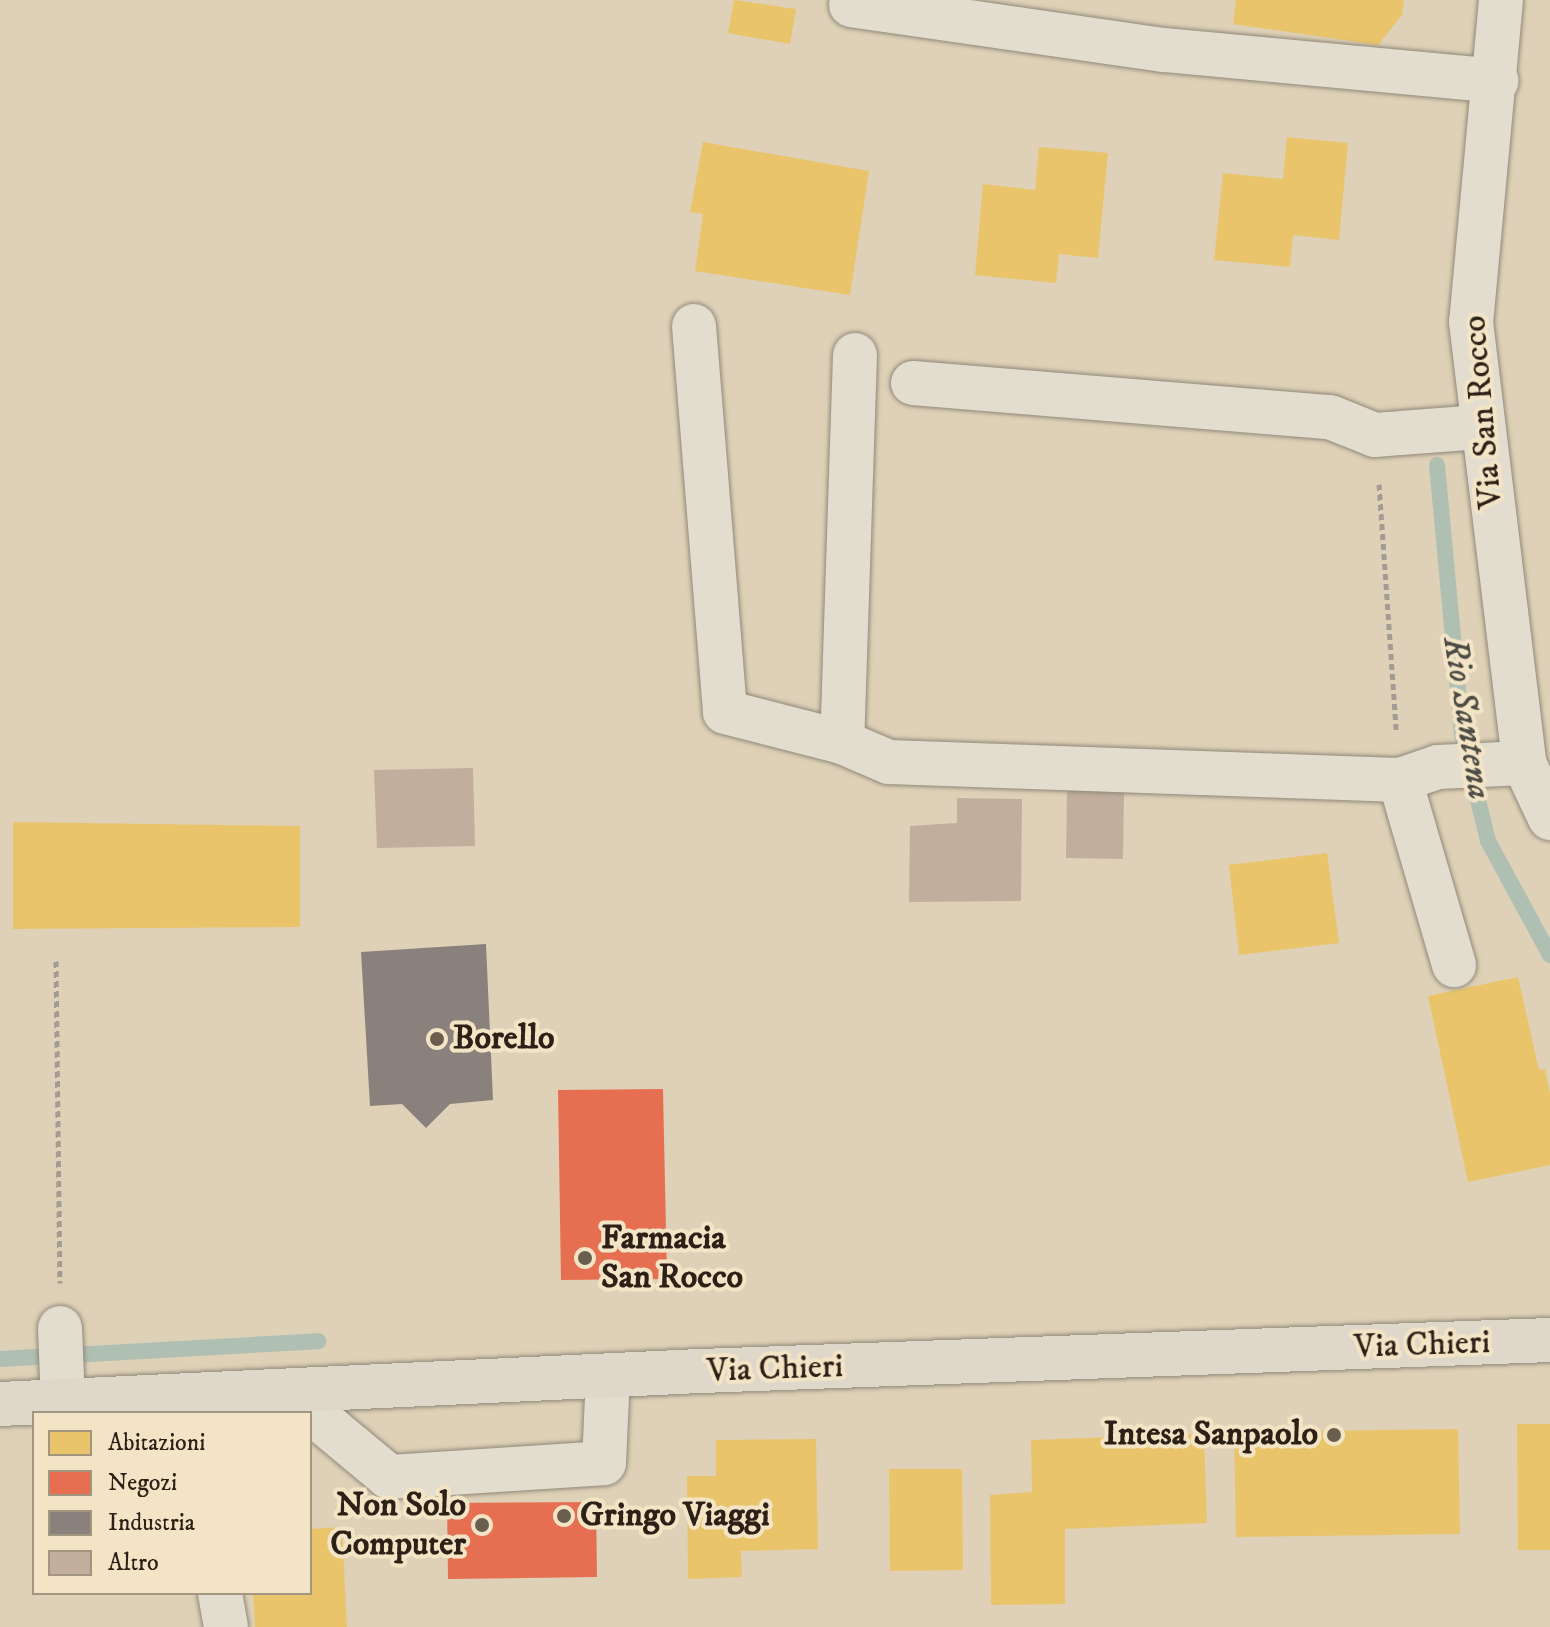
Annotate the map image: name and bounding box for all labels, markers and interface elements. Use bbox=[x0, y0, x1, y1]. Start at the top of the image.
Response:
street label: Via San Rocco bbox=[1454, 314, 1512, 510]
water label: Rio Santena bbox=[1433, 634, 1501, 802]
place label: Borello bbox=[453, 1019, 555, 1059]
marker: Borello bbox=[428, 1030, 446, 1048]
place label: Farmacia San Rocco bbox=[601, 1218, 743, 1298]
marker: Farmacia San Rocco bbox=[576, 1249, 594, 1267]
street label: Via Chieri bbox=[1353, 1322, 1491, 1368]
street label: Via Chieri bbox=[706, 1346, 844, 1392]
legend bbox=[32, 1411, 312, 1595]
place label: Intesa Sanpaolo bbox=[1104, 1415, 1318, 1455]
marker: Intesa Sanpaolo bbox=[1325, 1426, 1343, 1444]
text: Abitazioni bbox=[108, 1428, 206, 1458]
text: Negozi bbox=[108, 1468, 177, 1498]
place label: Non Solo Computer bbox=[330, 1485, 466, 1564]
place label: Gringo Viaggi bbox=[580, 1496, 770, 1536]
marker: Gringo Viaggi bbox=[555, 1507, 573, 1525]
text: Industria bbox=[108, 1508, 195, 1538]
marker: Non Solo Computer bbox=[473, 1516, 491, 1534]
text: Altro bbox=[108, 1548, 159, 1578]

